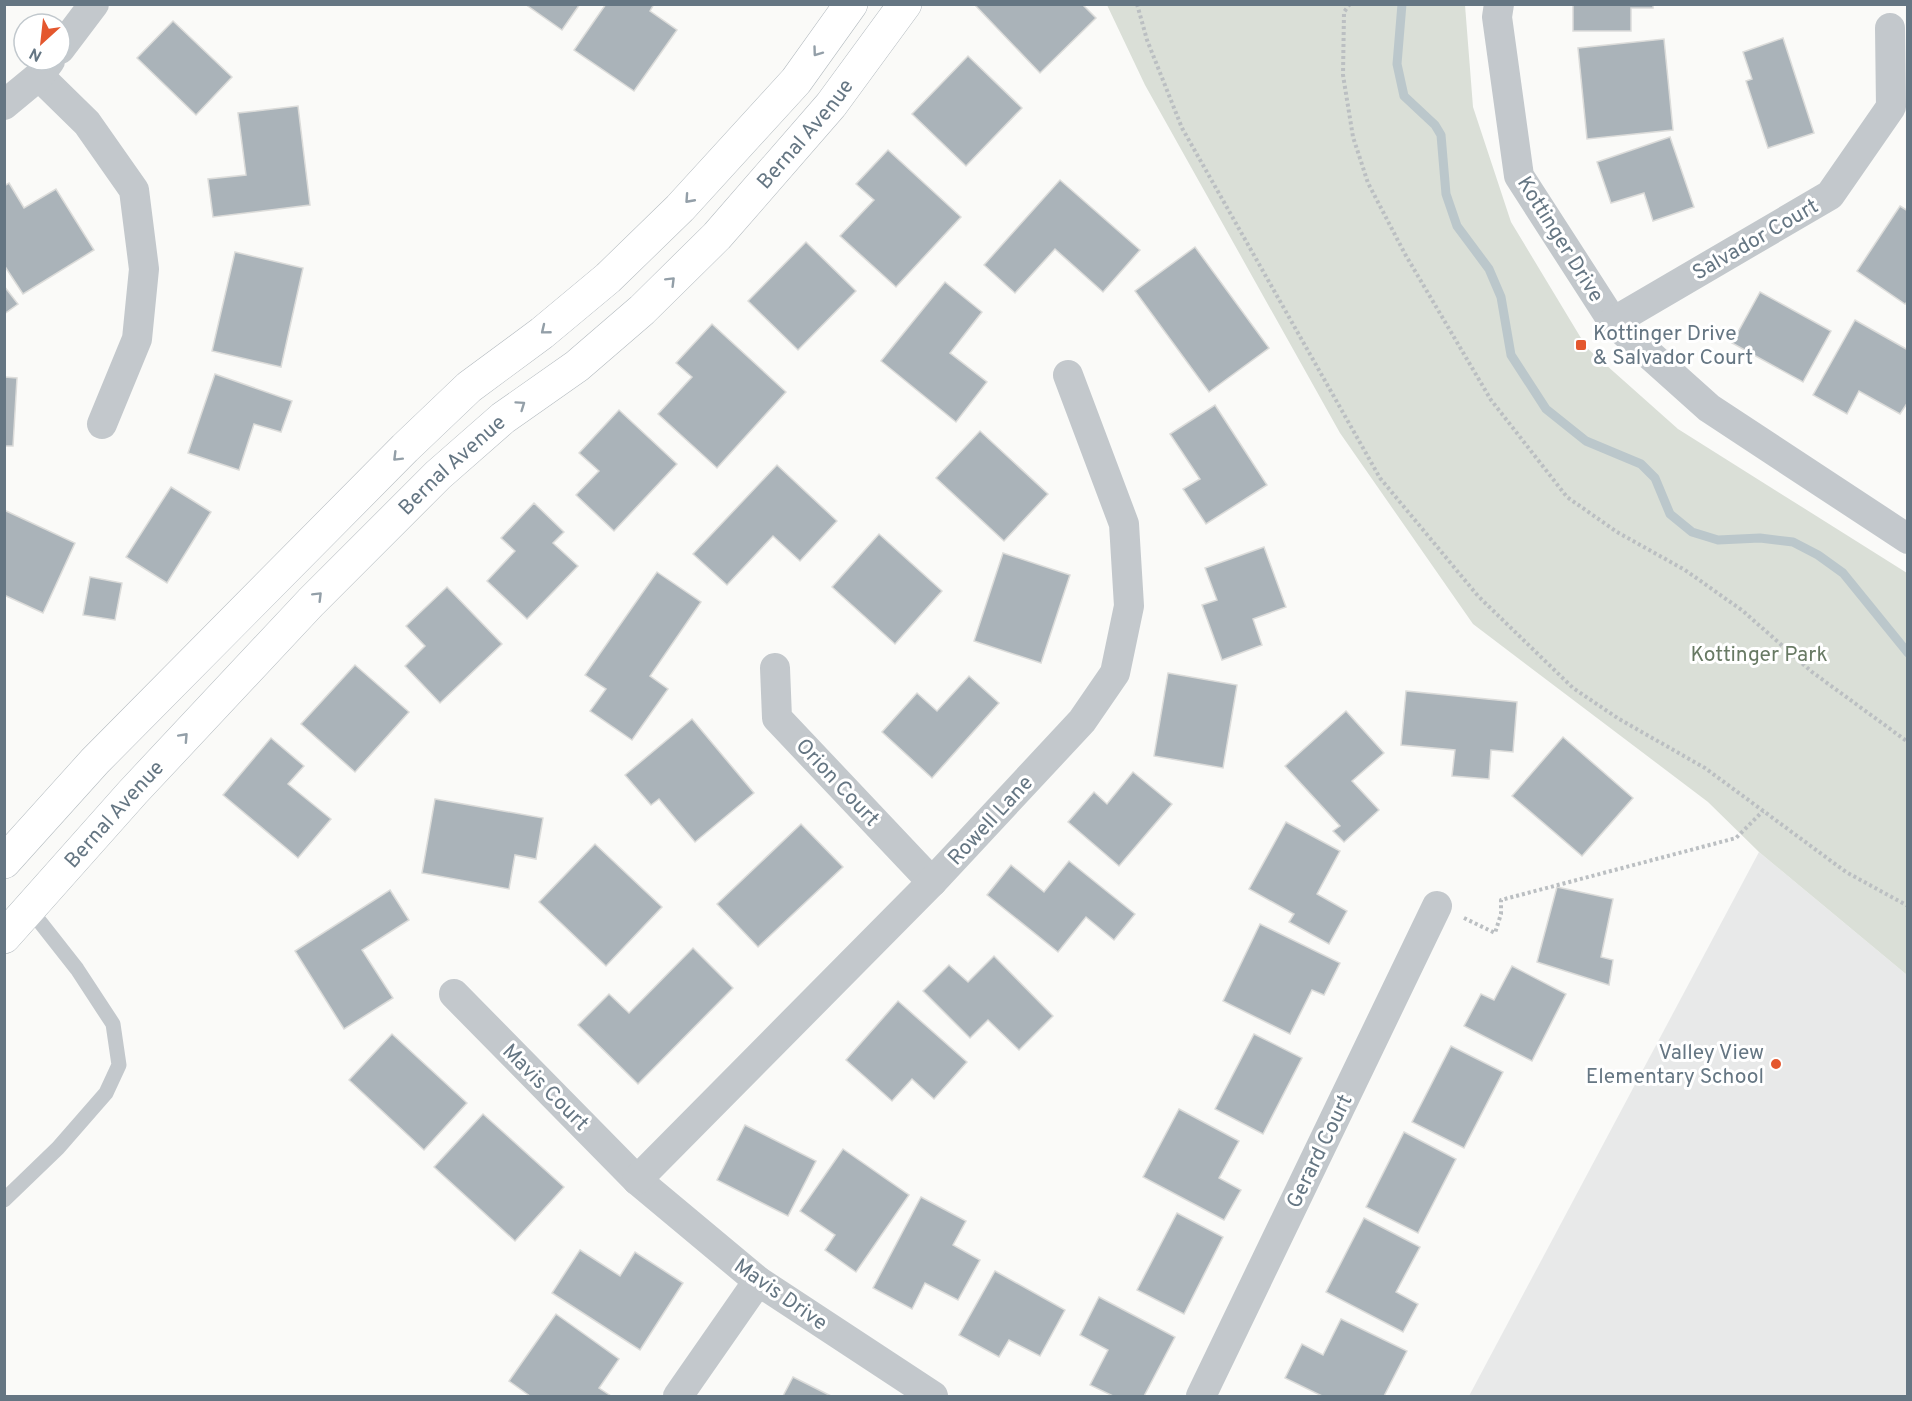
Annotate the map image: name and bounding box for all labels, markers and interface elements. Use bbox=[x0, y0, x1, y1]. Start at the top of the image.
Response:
north arrow bbox=[12, 12, 72, 72]
text: N bbox=[26, 42, 46, 65]
one-way arrow bbox=[813, 46, 824, 57]
street label: Bernal Avenue bbox=[752, 74, 861, 196]
street label: Kottinger Drive bbox=[1510, 172, 1609, 308]
one-way arrow bbox=[685, 192, 696, 203]
street label: Salvador Court bbox=[1688, 193, 1824, 287]
one-way arrow bbox=[664, 277, 675, 288]
place label: Kottinger Drive & Salvador Court bbox=[1593, 321, 1753, 372]
one-way arrow bbox=[541, 323, 552, 334]
marker: Kottinger Drive & Salvador Court bbox=[1574, 338, 1588, 352]
one-way arrow bbox=[515, 401, 526, 412]
street label: Bernal Avenue bbox=[393, 410, 512, 522]
one-way arrow bbox=[393, 449, 404, 460]
one-way arrow bbox=[311, 592, 322, 602]
park label: Kottinger Park bbox=[1690, 642, 1828, 669]
street label: Orion Court bbox=[789, 733, 885, 833]
one-way arrow bbox=[177, 734, 188, 744]
street label: Bernal Avenue bbox=[59, 755, 171, 875]
street label: Rowell Lane bbox=[943, 770, 1040, 872]
street label: Mavis Court bbox=[496, 1039, 594, 1137]
place label: Valley View Elementary School bbox=[1586, 1040, 1764, 1091]
marker: Valley View Elementary School bbox=[1769, 1057, 1783, 1071]
street label: Gerard Court bbox=[1281, 1090, 1359, 1213]
street label: Mavis Drive bbox=[728, 1253, 832, 1337]

